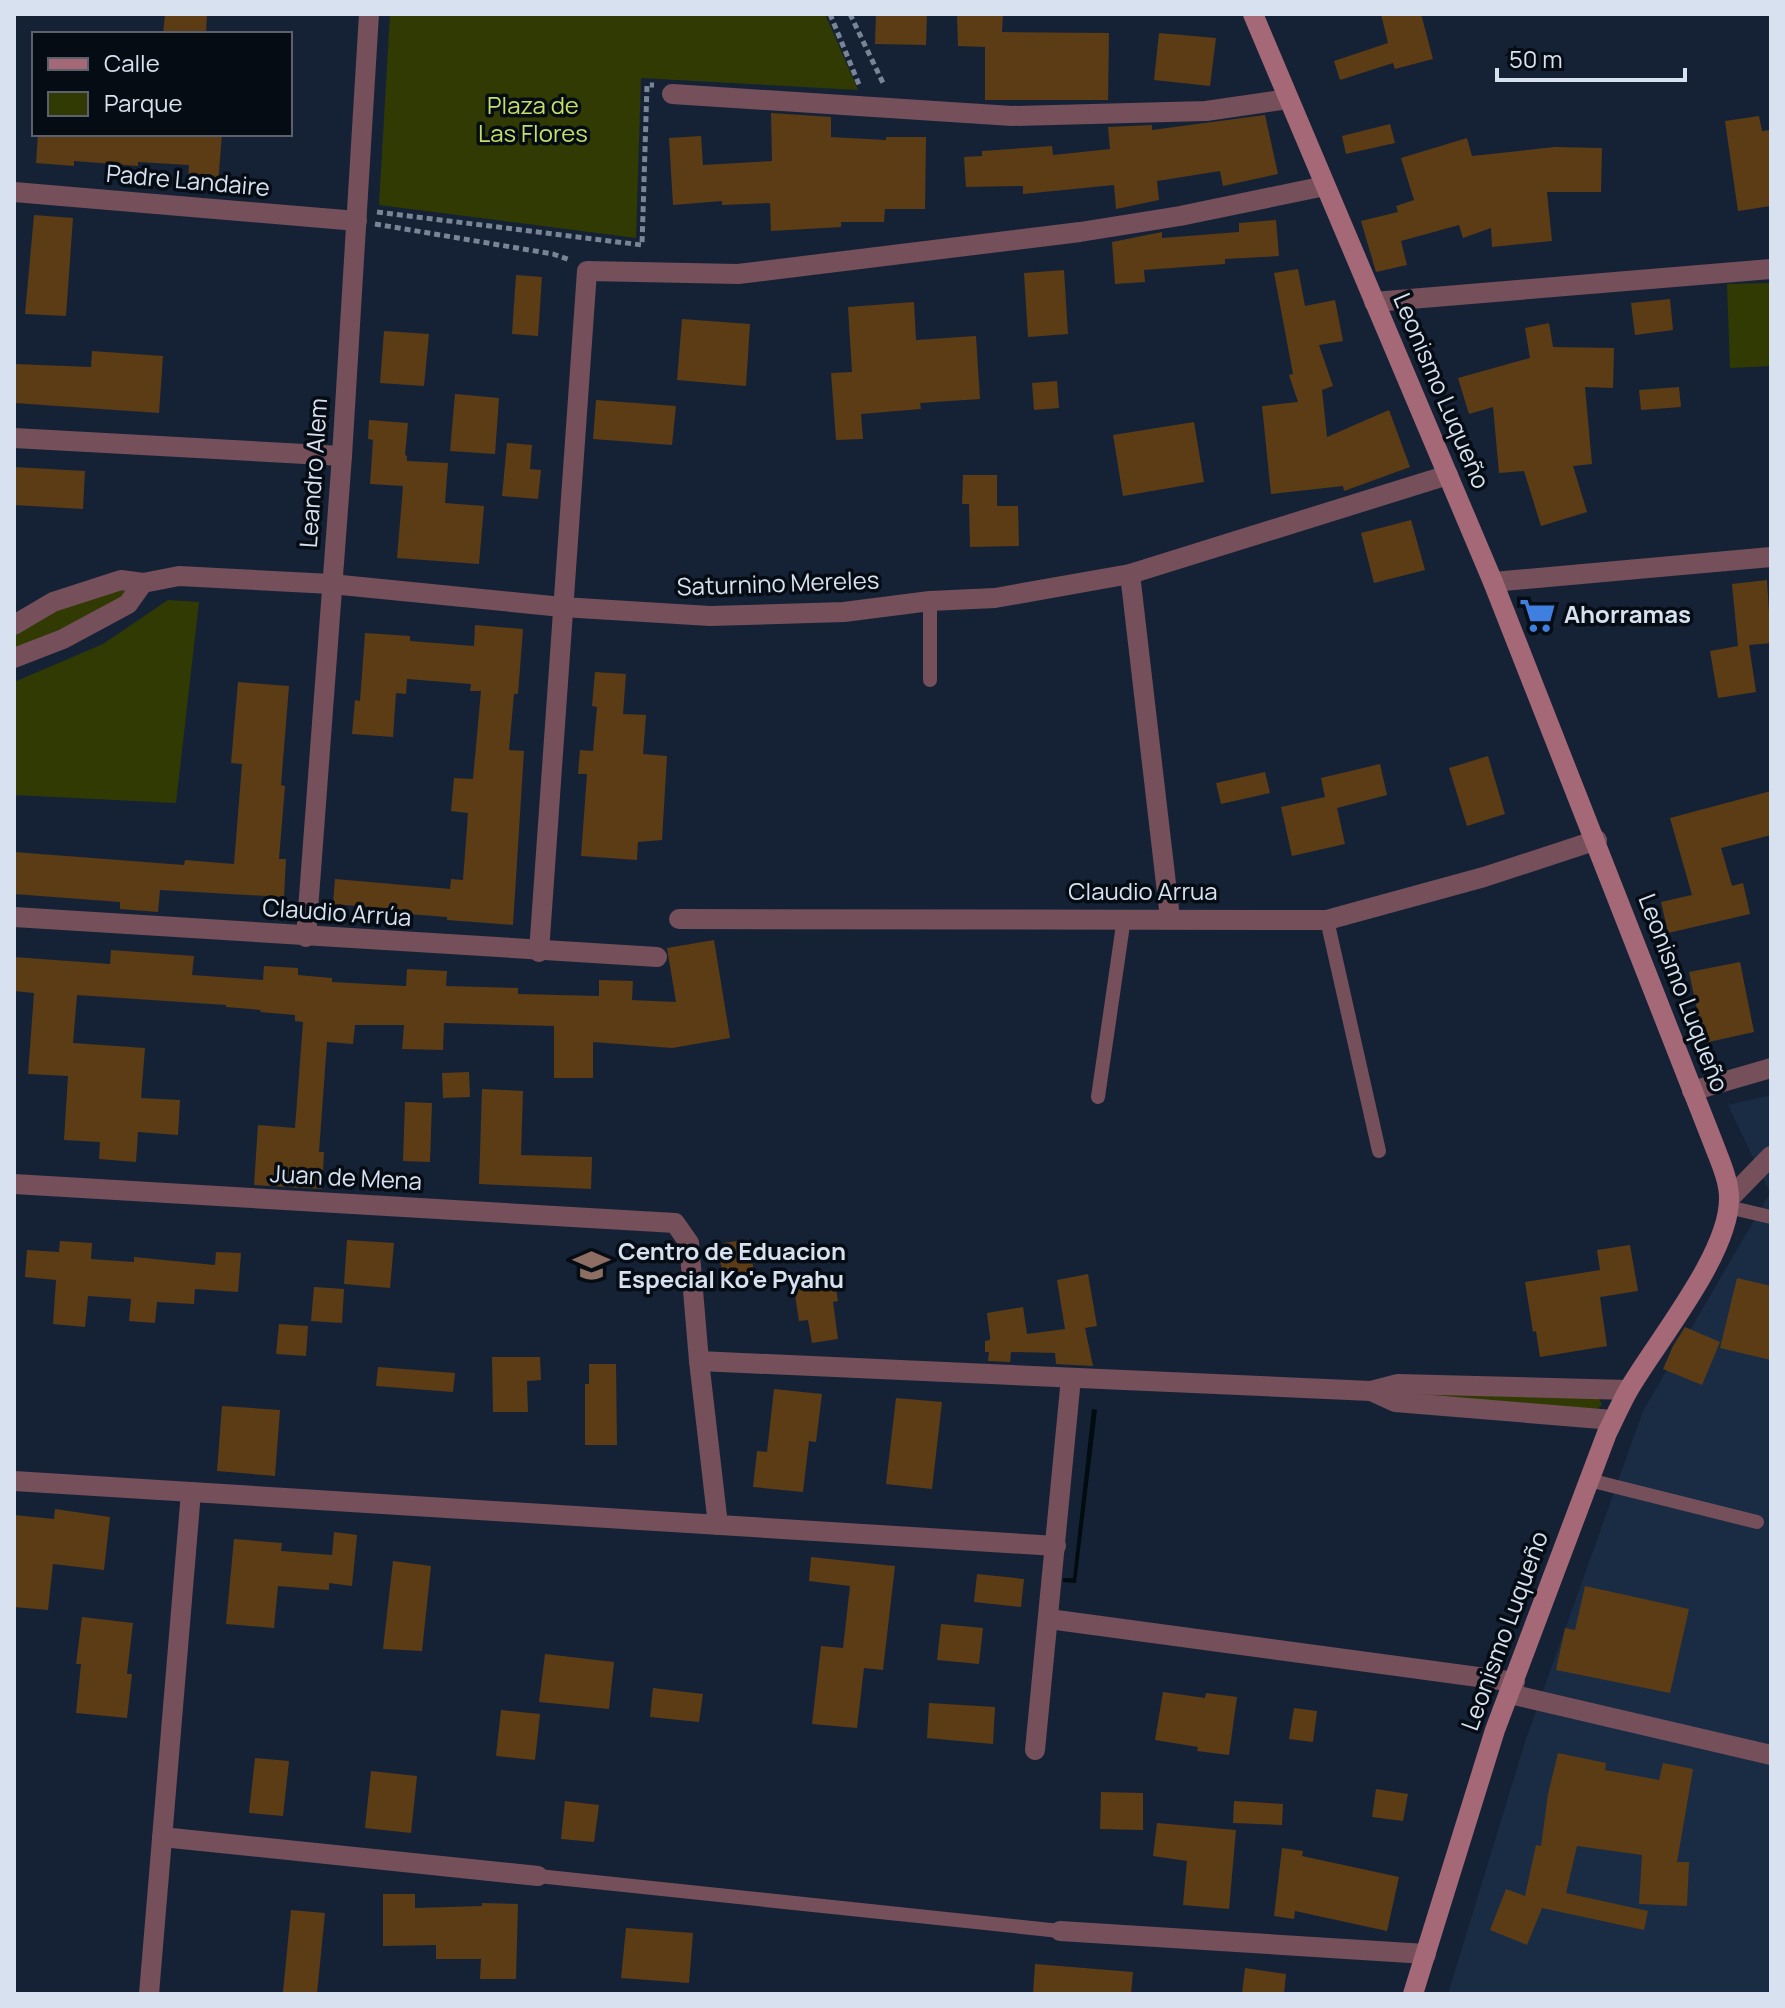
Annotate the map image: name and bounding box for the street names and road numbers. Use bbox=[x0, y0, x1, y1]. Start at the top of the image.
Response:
street label: Padre Landaire bbox=[105, 156, 271, 203]
street label: Leonismo Luqueño bbox=[1386, 287, 1499, 493]
street label: Leandro Alem bbox=[291, 397, 334, 549]
street label: Saturnino Mereles bbox=[676, 562, 880, 603]
street label: Claudio Arrua bbox=[1068, 874, 1218, 907]
street label: Leonismo Luqueño bbox=[1631, 889, 1737, 1096]
street label: Claudio Arrúa bbox=[261, 890, 413, 933]
street label: Juan de Mena bbox=[269, 1156, 423, 1197]
street label: Leonismo Luqueño bbox=[1452, 1526, 1555, 1735]

